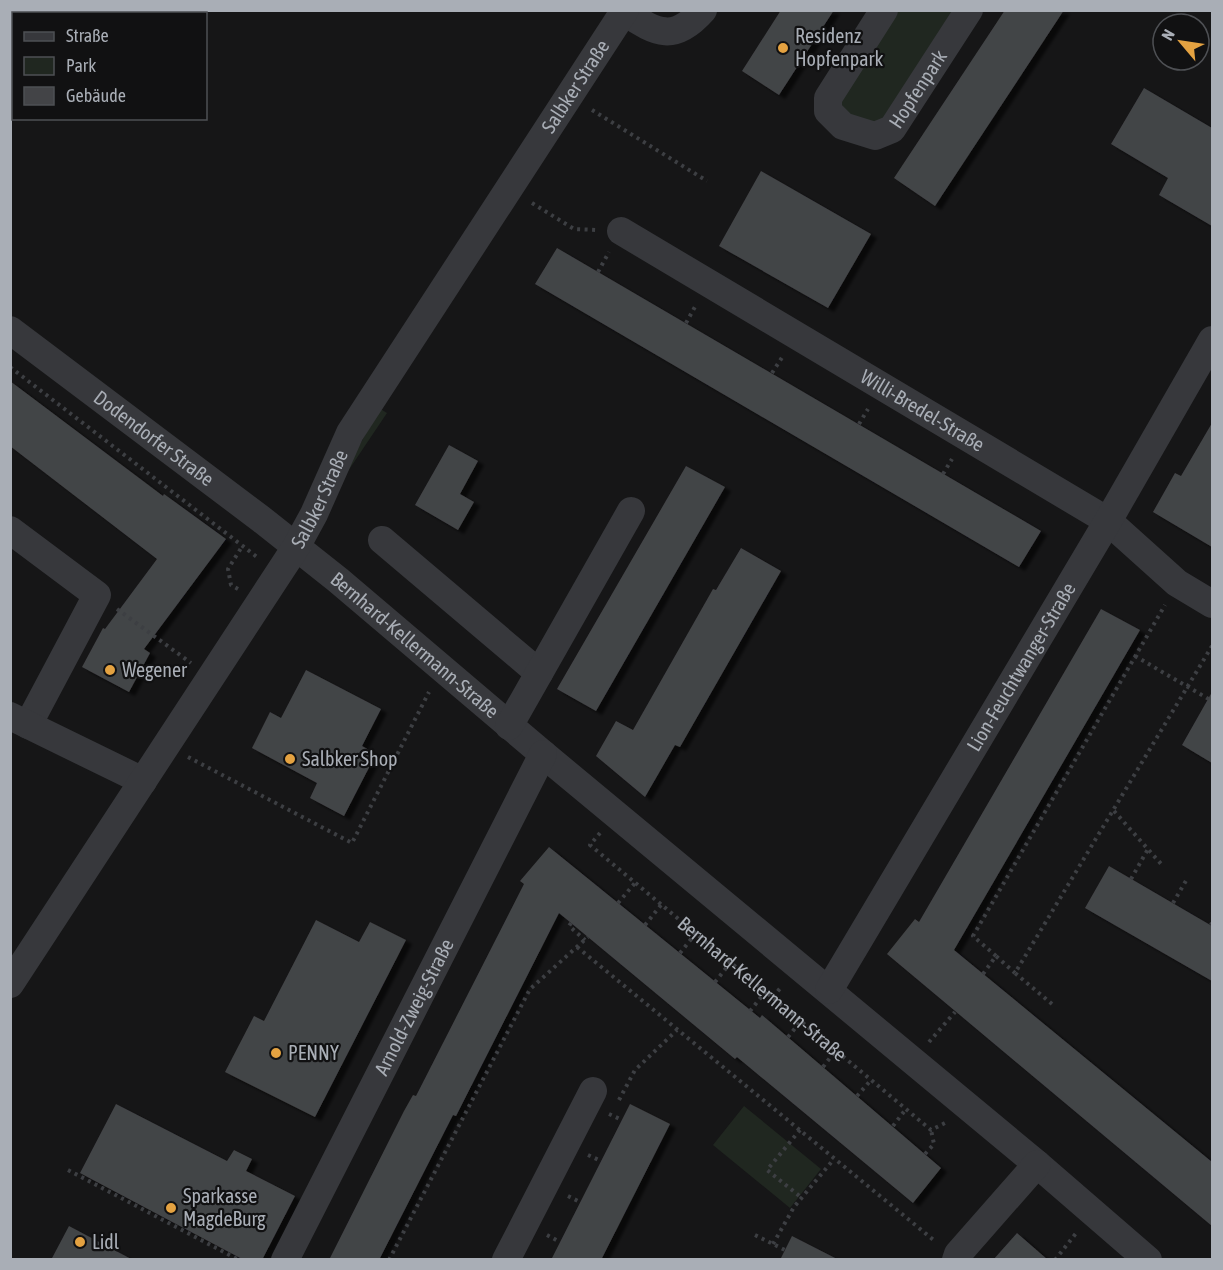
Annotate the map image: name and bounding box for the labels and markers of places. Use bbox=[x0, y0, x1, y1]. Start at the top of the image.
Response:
place label: Residenz Hopfenpark bbox=[795, 24, 883, 70]
marker: Residenz Hopfenpark bbox=[776, 41, 790, 55]
place label: Wegener bbox=[122, 658, 188, 681]
marker: Wegener bbox=[103, 663, 117, 677]
place label: Salbker Shop bbox=[302, 747, 398, 770]
marker: Salbker Shop bbox=[283, 752, 297, 766]
place label: PENNY bbox=[288, 1041, 339, 1064]
marker: PENNY bbox=[269, 1046, 283, 1060]
place label: Sparkasse MagdeBurg bbox=[183, 1184, 266, 1230]
marker: Sparkasse MagdeBurg bbox=[164, 1201, 178, 1215]
place label: Lidl bbox=[92, 1230, 120, 1253]
marker: Lidl bbox=[73, 1235, 87, 1249]

